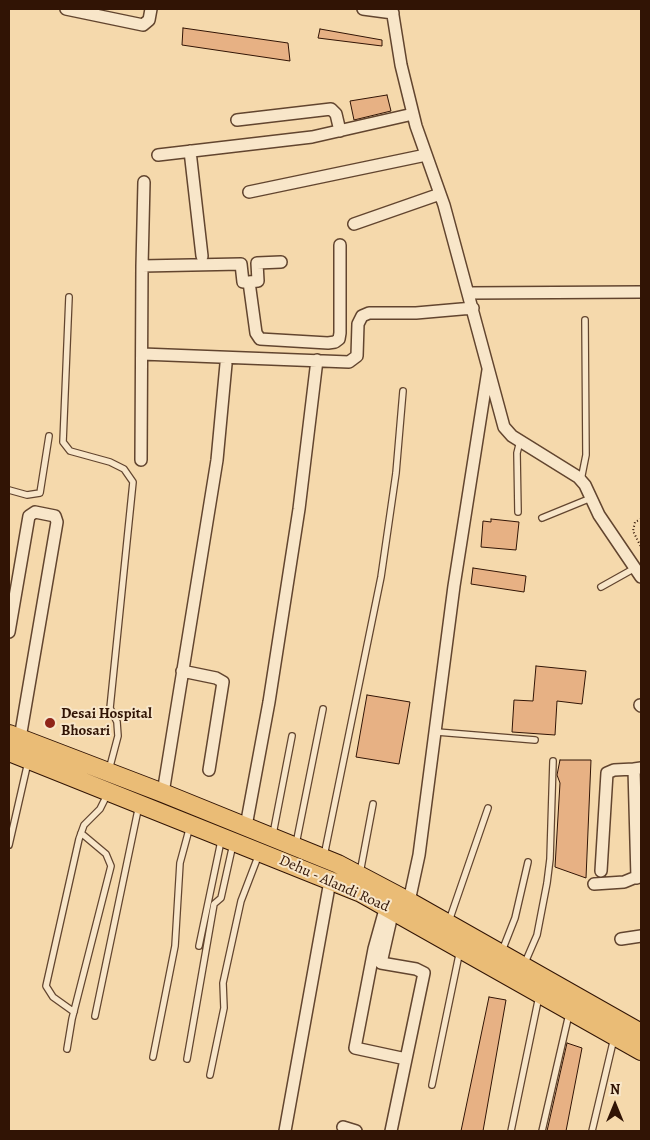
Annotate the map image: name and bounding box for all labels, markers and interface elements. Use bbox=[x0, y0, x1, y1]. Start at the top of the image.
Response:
place label: Desai Hospital Bhosari bbox=[61, 705, 152, 740]
marker: Desai Hospital Bhosari bbox=[43, 716, 57, 730]
street label: Dehu - Alandi Road bbox=[276, 852, 392, 916]
north arrow bbox=[590, 1080, 640, 1130]
text: N bbox=[610, 1080, 620, 1099]

